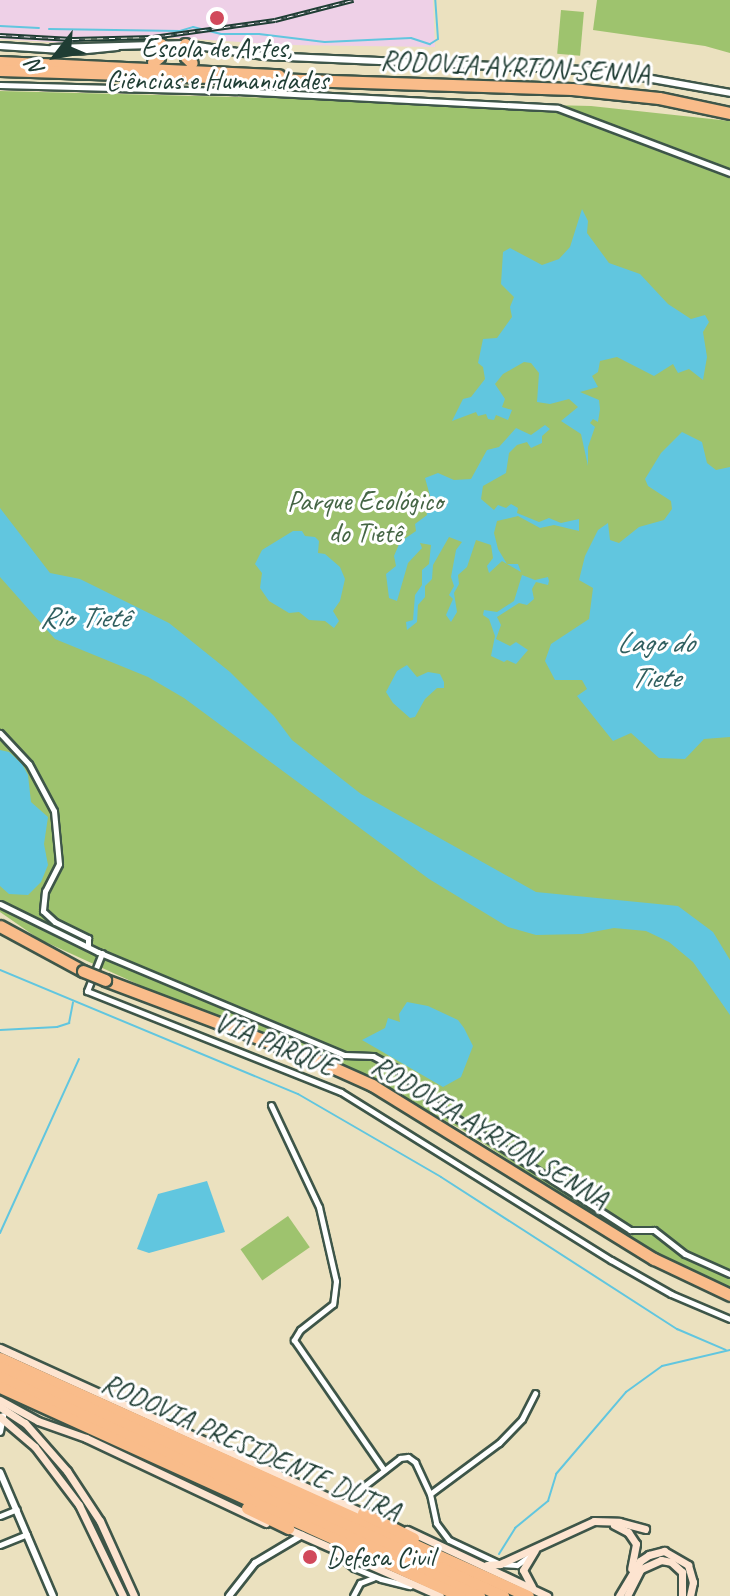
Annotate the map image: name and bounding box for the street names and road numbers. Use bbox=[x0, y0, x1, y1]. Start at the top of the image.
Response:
street label: RODOVIA AYRTON SENNA bbox=[380, 43, 650, 91]
street label: VIA PARQUE bbox=[209, 1004, 341, 1084]
street label: RODOVIA AYRTON SENNA bbox=[367, 1049, 613, 1215]
street label: RODOVIA PRESIDENTE DUTRA bbox=[97, 1366, 405, 1528]

